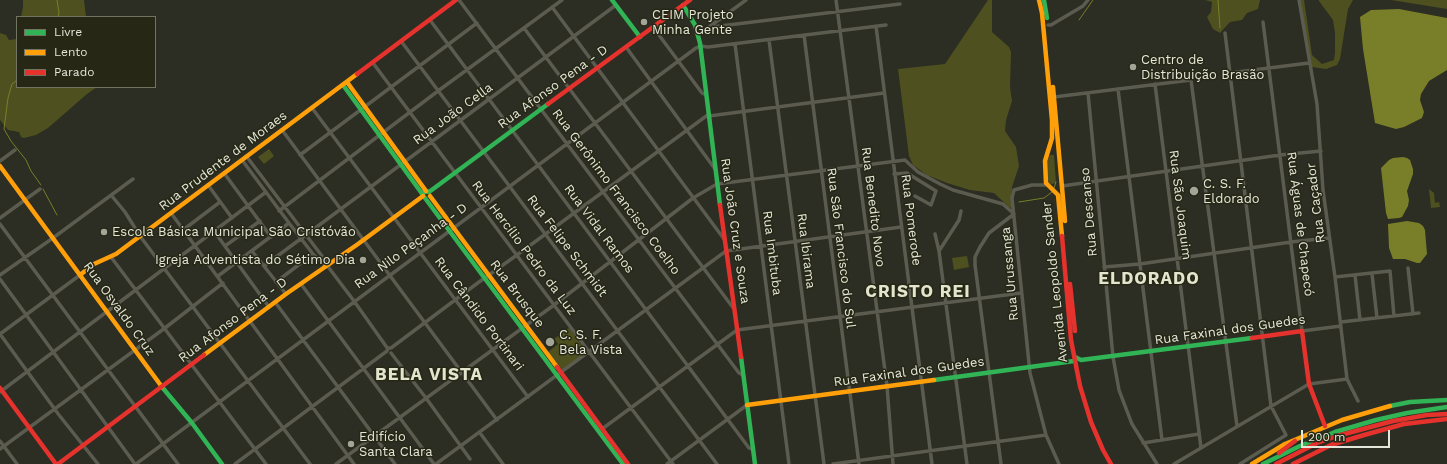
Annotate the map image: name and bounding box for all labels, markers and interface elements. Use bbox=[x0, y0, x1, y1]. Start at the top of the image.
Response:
place label: CEIM Projeto Minha Gente bbox=[652, 7, 733, 38]
legend bbox=[16, 16, 156, 88]
marker: CEIM Projeto Minha Gente bbox=[639, 17, 649, 27]
text: Livre bbox=[54, 25, 82, 39]
street label: Rua Afonso Pena - D bbox=[495, 42, 611, 132]
text: Lento bbox=[54, 45, 88, 59]
place label: Centro de Distribuição Brasão bbox=[1141, 52, 1264, 83]
marker: Centro de Distribuição Brasão bbox=[1128, 62, 1138, 72]
text: Parado bbox=[54, 65, 94, 79]
street label: Rua João Cella bbox=[410, 80, 496, 148]
street label: Rua Gerônimo Francisco Coelho bbox=[549, 106, 683, 278]
street label: Rua Prudente de Moraes bbox=[156, 108, 290, 214]
street label: Rua Benedito Novo bbox=[858, 146, 888, 268]
street label: Rua São Joaquim bbox=[1166, 149, 1194, 261]
street label: Rua Águas de Chapecó bbox=[1283, 151, 1317, 297]
street label: Rua João Cruz e Souza bbox=[717, 157, 753, 305]
street label: Rua Caçador bbox=[1303, 162, 1329, 244]
street label: Rua São Francisco do Sul bbox=[823, 167, 859, 329]
street label: Rua Descanso bbox=[1077, 167, 1101, 257]
street label: Rua Pomerode bbox=[898, 173, 924, 267]
place label: C. S. F. Eldorado bbox=[1203, 176, 1260, 207]
street label: Rua Hercílio Pedro da Luz bbox=[468, 178, 580, 318]
street label: Rua Vidal Ramos bbox=[561, 182, 637, 276]
marker: C. S. F. Eldorado bbox=[1188, 185, 1200, 197]
street label: Rua Felipe Schmidt bbox=[524, 192, 610, 300]
street label: Rua Nilo Peçanha - D bbox=[351, 200, 471, 292]
street label: Avenida Leopoldo Sander bbox=[1039, 201, 1071, 363]
street label: Rua Imbituba bbox=[759, 210, 785, 296]
street label: Rua Ibirama bbox=[794, 212, 818, 290]
place label: Escola Básica Municipal São Cristóvão bbox=[112, 224, 356, 240]
street label: Rua Urussanga bbox=[998, 226, 1022, 322]
marker: Escola Básica Municipal São Cristóvão bbox=[99, 227, 109, 237]
place label: Igreja Adventista do Sétimo Dia bbox=[155, 252, 355, 268]
street label: Rua Cândido Portinari bbox=[431, 254, 527, 374]
marker: Igreja Adventista do Sétimo Dia bbox=[358, 255, 368, 265]
street label: Rua Brusque bbox=[487, 257, 547, 331]
street label: Rua Osvaldo Cruz bbox=[80, 259, 158, 359]
district label: ELDORADO bbox=[1098, 269, 1200, 289]
street label: Rua Afonso Pena - D bbox=[176, 274, 290, 366]
district label: CRISTO REI bbox=[865, 282, 971, 302]
street label: Rua Faxinal dos Guedes bbox=[1154, 312, 1306, 348]
place label: C. S. F. Bela Vista bbox=[559, 327, 622, 358]
marker: C. S. F. Bela Vista bbox=[544, 336, 556, 348]
street label: Rua Faxinal dos Guedes bbox=[833, 354, 985, 390]
district label: BELA VISTA bbox=[375, 365, 483, 385]
scale bar bbox=[1303, 422, 1392, 448]
place label: Edifício Santa Clara bbox=[359, 429, 432, 460]
text: 200 m bbox=[1308, 430, 1345, 444]
marker: Edifício Santa Clara bbox=[346, 439, 356, 449]

